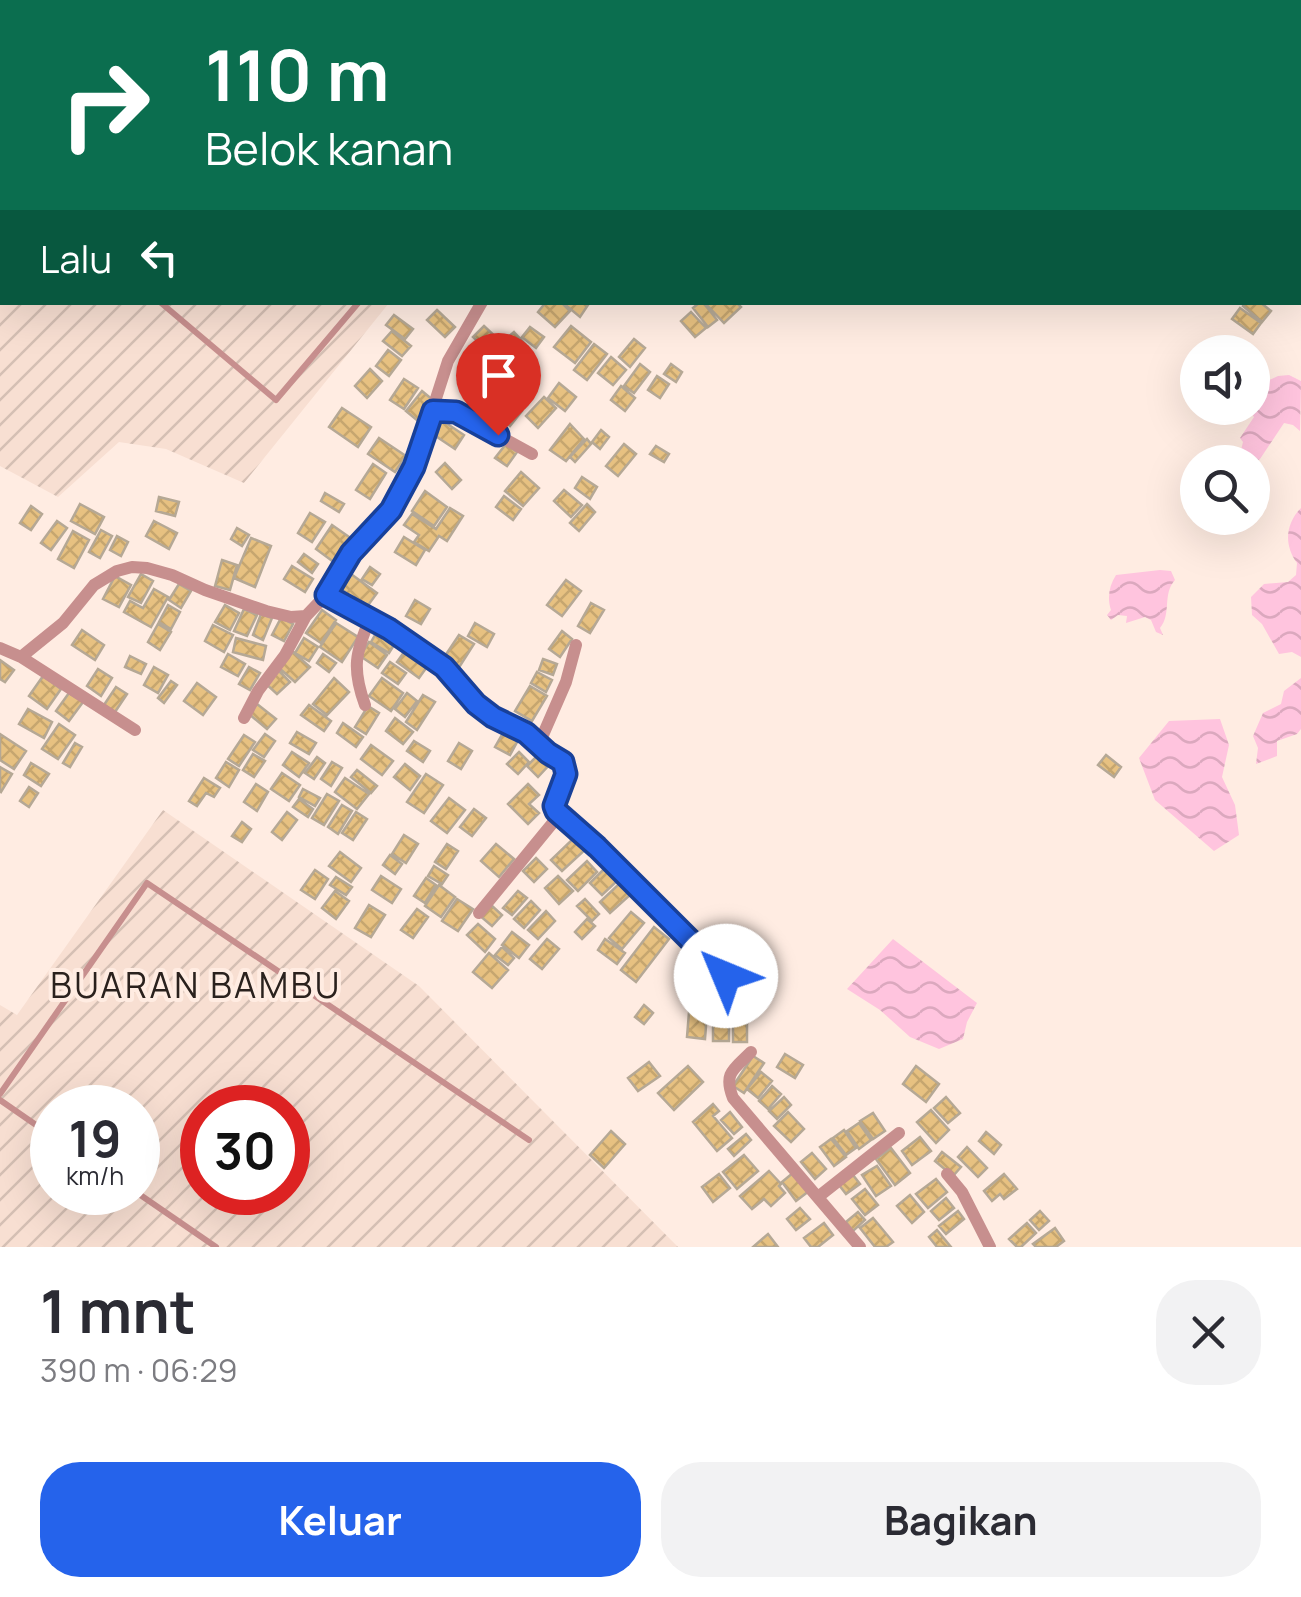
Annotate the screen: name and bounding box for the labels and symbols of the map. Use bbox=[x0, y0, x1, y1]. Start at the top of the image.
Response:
pin bbox=[456, 333, 541, 436]
position arrow bbox=[674, 924, 778, 1028]
district label: BUARAN BAMBU bbox=[50, 961, 342, 1009]
speed limit sign: 30 bbox=[180, 1085, 310, 1215]

